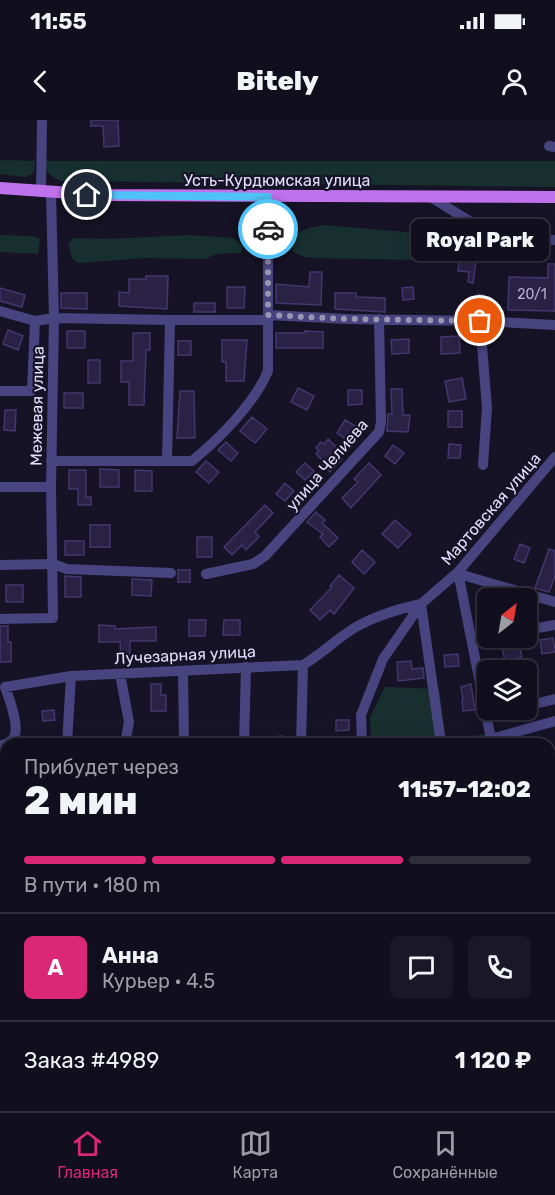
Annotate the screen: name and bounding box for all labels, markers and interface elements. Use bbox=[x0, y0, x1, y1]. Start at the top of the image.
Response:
text: 11:55 bbox=[30, 8, 87, 35]
icon: back bbox=[24, 65, 57, 98]
text: Bitely bbox=[236, 65, 319, 97]
icon: person bbox=[498, 65, 531, 98]
pin bbox=[61, 169, 112, 220]
street label: Усть-Курдюмская улица bbox=[184, 171, 370, 190]
icon: home bbox=[70, 178, 103, 211]
courier bbox=[238, 199, 298, 259]
icon: car bbox=[252, 213, 285, 246]
callout: Royal Park bbox=[411, 219, 549, 261]
text: Royal Park bbox=[426, 228, 534, 252]
house number: 20/1 bbox=[517, 286, 547, 303]
pin bbox=[454, 295, 505, 346]
icon: bag bbox=[463, 304, 496, 337]
street label: Межевая улица bbox=[26, 346, 48, 466]
street label: улица Челиева bbox=[282, 415, 372, 515]
street label: Мартовская улица bbox=[437, 449, 545, 569]
north arrow bbox=[477, 588, 537, 648]
map controls bbox=[477, 588, 537, 720]
street label: Лучезарная улица bbox=[114, 642, 256, 668]
button: layers bbox=[477, 660, 537, 720]
text: Прибудет через bbox=[24, 755, 179, 779]
text: 11:57–12:02 bbox=[398, 776, 531, 803]
text: 2 мин bbox=[24, 778, 138, 824]
text: В пути · 180 m bbox=[24, 873, 161, 897]
button: chat bbox=[390, 936, 453, 999]
button: phone bbox=[468, 936, 531, 999]
text: Анна bbox=[102, 942, 159, 969]
text: А bbox=[48, 954, 63, 981]
text: Курьер · 4.5 bbox=[102, 969, 215, 993]
text: Заказ #4989 bbox=[24, 1047, 159, 1074]
text: 1 120 ₽ bbox=[455, 1047, 531, 1074]
tab: Главная bbox=[57, 1127, 118, 1182]
tab: Карта bbox=[232, 1127, 278, 1182]
tab: Сохранённые bbox=[392, 1127, 498, 1182]

